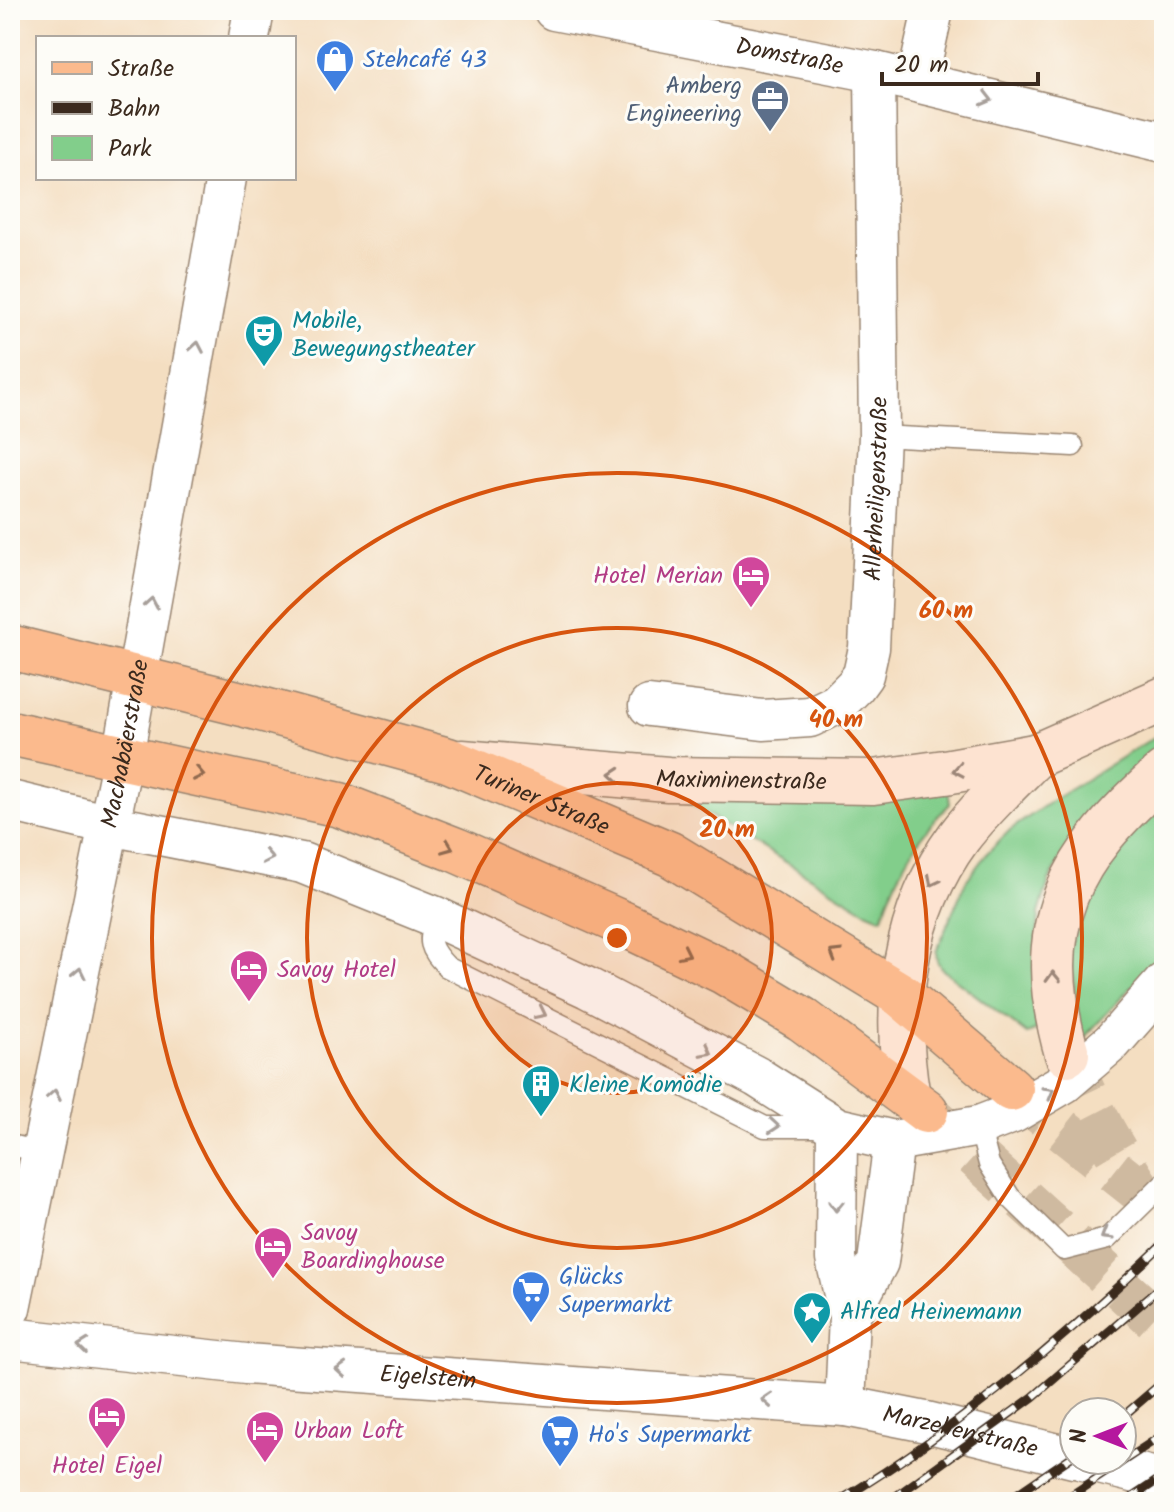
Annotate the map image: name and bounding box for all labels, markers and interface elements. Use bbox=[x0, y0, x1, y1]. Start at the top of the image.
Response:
street label: Domstraße bbox=[732, 27, 847, 87]
legend bbox=[36, 36, 296, 180]
scale bar bbox=[882, 36, 1038, 86]
shop icon: Stehcafé 43 bbox=[314, 38, 356, 93]
place label: Stehcafé 43 bbox=[363, 41, 487, 80]
text: 20 m bbox=[894, 46, 949, 85]
text: Straße bbox=[108, 50, 174, 89]
place label: Amberg Engineering bbox=[626, 67, 742, 134]
office icon: Amberg Engineering bbox=[749, 78, 791, 133]
text: Bahn bbox=[108, 90, 160, 129]
one-way arrow bbox=[980, 90, 994, 107]
text: Park bbox=[108, 130, 152, 169]
place label: Mobile, Bewegungstheater bbox=[292, 302, 477, 369]
theatre icon: Mobile, Bewegungstheater bbox=[243, 313, 285, 368]
one-way arrow bbox=[187, 340, 204, 354]
street label: Allerheiligenstraße bbox=[854, 396, 900, 582]
hotel icon: Hotel Merian bbox=[730, 554, 772, 609]
place label: Hotel Merian bbox=[593, 557, 723, 596]
text: 60 m bbox=[919, 592, 973, 631]
one-way arrow bbox=[141, 596, 158, 610]
street label: Machabäerstraße bbox=[91, 656, 161, 832]
text: 40 m bbox=[809, 701, 863, 740]
street label: Turiner Straße bbox=[466, 755, 616, 847]
street label: Maximinenstraße bbox=[654, 760, 827, 802]
one-way arrow bbox=[951, 760, 965, 777]
one-way arrow bbox=[192, 765, 205, 782]
one-way arrow bbox=[608, 766, 621, 783]
text: 20 m bbox=[699, 811, 755, 850]
one-way arrow bbox=[440, 837, 454, 854]
one-way arrow bbox=[261, 847, 275, 864]
one-way arrow bbox=[927, 872, 942, 887]
centre of rings bbox=[603, 924, 631, 952]
one-way arrow bbox=[677, 943, 692, 959]
hotel icon: Savoy Hotel bbox=[228, 948, 270, 1003]
one-way arrow bbox=[829, 948, 844, 964]
place label: Savoy Hotel bbox=[277, 951, 396, 990]
one-way arrow bbox=[70, 967, 87, 981]
one-way arrow bbox=[1044, 970, 1061, 983]
one-way arrow bbox=[533, 1003, 548, 1019]
one-way arrow bbox=[699, 1041, 713, 1056]
building icon: Kleine Komödie bbox=[520, 1063, 562, 1118]
place label: Kleine Komödie bbox=[569, 1066, 722, 1105]
one-way arrow bbox=[1040, 1087, 1055, 1102]
one-way arrow bbox=[45, 1088, 62, 1102]
one-way arrow bbox=[768, 1117, 781, 1134]
one-way arrow bbox=[827, 1200, 845, 1213]
place label: Savoy Boardinghouse bbox=[301, 1214, 445, 1281]
hotel icon: Savoy Boardinghouse bbox=[252, 1225, 294, 1280]
one-way arrow bbox=[1101, 1225, 1115, 1240]
place label: Glücks Supermarkt bbox=[559, 1258, 673, 1325]
supermarket icon: Glücks Supermarkt bbox=[510, 1269, 552, 1324]
place icon: Alfred Heinemann bbox=[791, 1290, 833, 1345]
place label: Alfred Heinemann bbox=[840, 1293, 1022, 1332]
one-way arrow bbox=[76, 1337, 89, 1354]
street label: Eigelstein bbox=[378, 1355, 478, 1401]
one-way arrow bbox=[334, 1362, 347, 1379]
one-way arrow bbox=[760, 1392, 773, 1409]
hotel icon: Hotel Eigel bbox=[86, 1395, 128, 1450]
street label: Marzellenstraße bbox=[879, 1396, 1042, 1470]
north arrow bbox=[1058, 1396, 1138, 1476]
hotel icon: Urban Loft bbox=[244, 1409, 286, 1464]
place label: Urban Loft bbox=[293, 1412, 405, 1451]
supermarket icon: Ho's Supermarkt bbox=[539, 1413, 581, 1468]
place label: Ho's Supermarkt bbox=[588, 1416, 752, 1455]
text: N bbox=[1063, 1429, 1098, 1443]
place label: Hotel Eigel bbox=[52, 1447, 162, 1486]

